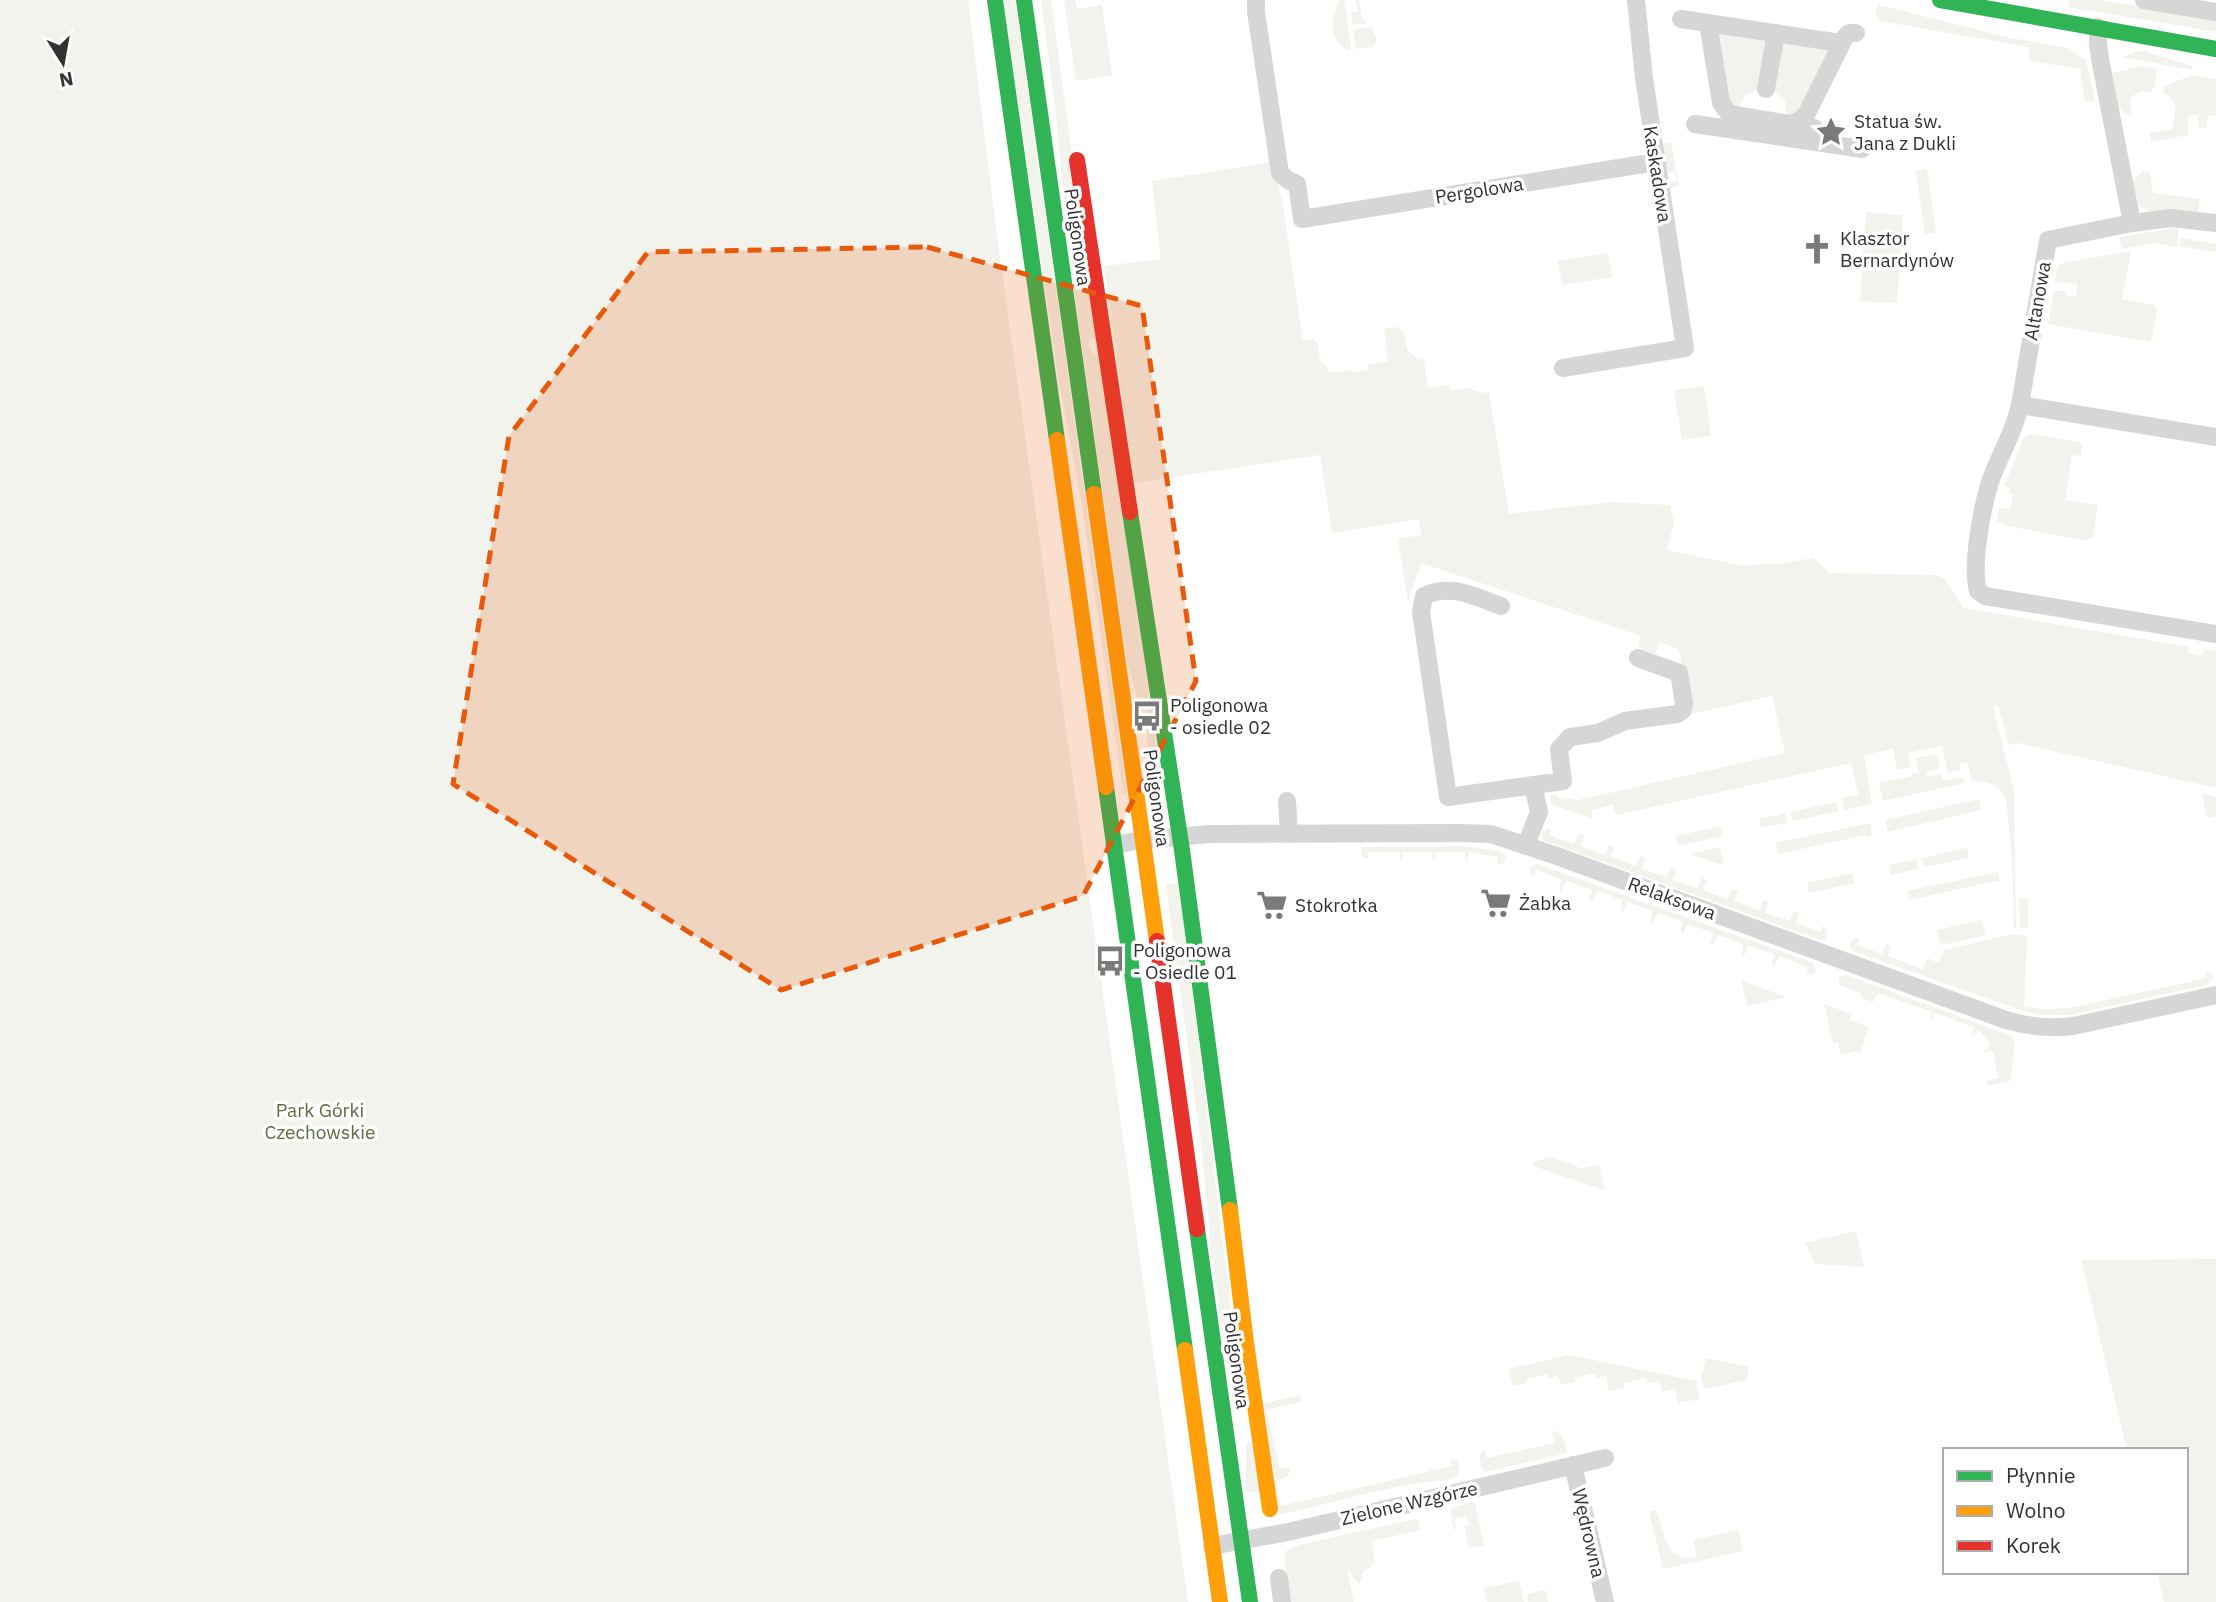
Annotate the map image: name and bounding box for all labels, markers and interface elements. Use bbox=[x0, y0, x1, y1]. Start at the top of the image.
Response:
north arrow bbox=[28, 28, 98, 98]
text: N bbox=[57, 67, 75, 93]
place label: Statua św. Jana z Dukli bbox=[1854, 109, 1956, 155]
place icon: Statua św. Jana z Dukli bbox=[1814, 115, 1848, 149]
street label: Kaskadowa bbox=[1639, 124, 1677, 224]
street label: Pergolowa bbox=[1433, 171, 1525, 209]
street label: Poligonowa bbox=[1059, 187, 1097, 287]
place label: Klasztor Bernardynów bbox=[1840, 226, 1954, 272]
church icon: Klasztor Bernardynów bbox=[1800, 232, 1834, 266]
street label: Altanowa bbox=[2018, 260, 2056, 342]
place label: Poligonowa - osiedle 02 bbox=[1170, 693, 1271, 739]
bus stop icon: Poligonowa - osiedle 02 bbox=[1130, 699, 1164, 733]
street label: Poligonowa bbox=[1138, 748, 1176, 848]
street label: Relaksowa bbox=[1625, 871, 1719, 925]
supermarket icon: Żabka bbox=[1479, 886, 1513, 920]
supermarket icon: Stokrotka bbox=[1255, 888, 1289, 922]
place label: Żabka bbox=[1519, 891, 1571, 915]
place label: Stokrotka bbox=[1295, 893, 1378, 917]
place label: Poligonowa - Osiedle 01 bbox=[1133, 938, 1237, 984]
bus stop icon: Poligonowa - Osiedle 01 bbox=[1093, 944, 1127, 978]
park label: Park Górki Czechowskie bbox=[265, 1098, 375, 1144]
street label: Poligonowa bbox=[1218, 1310, 1256, 1410]
legend bbox=[1943, 1448, 2188, 1574]
text: Płynnie bbox=[2006, 1461, 2075, 1489]
street label: Zielone Wzgórze bbox=[1338, 1476, 1480, 1530]
street label: Wędrowna bbox=[1567, 1486, 1611, 1580]
text: Wolno bbox=[2006, 1496, 2066, 1524]
text: Korek bbox=[2006, 1531, 2061, 1559]

